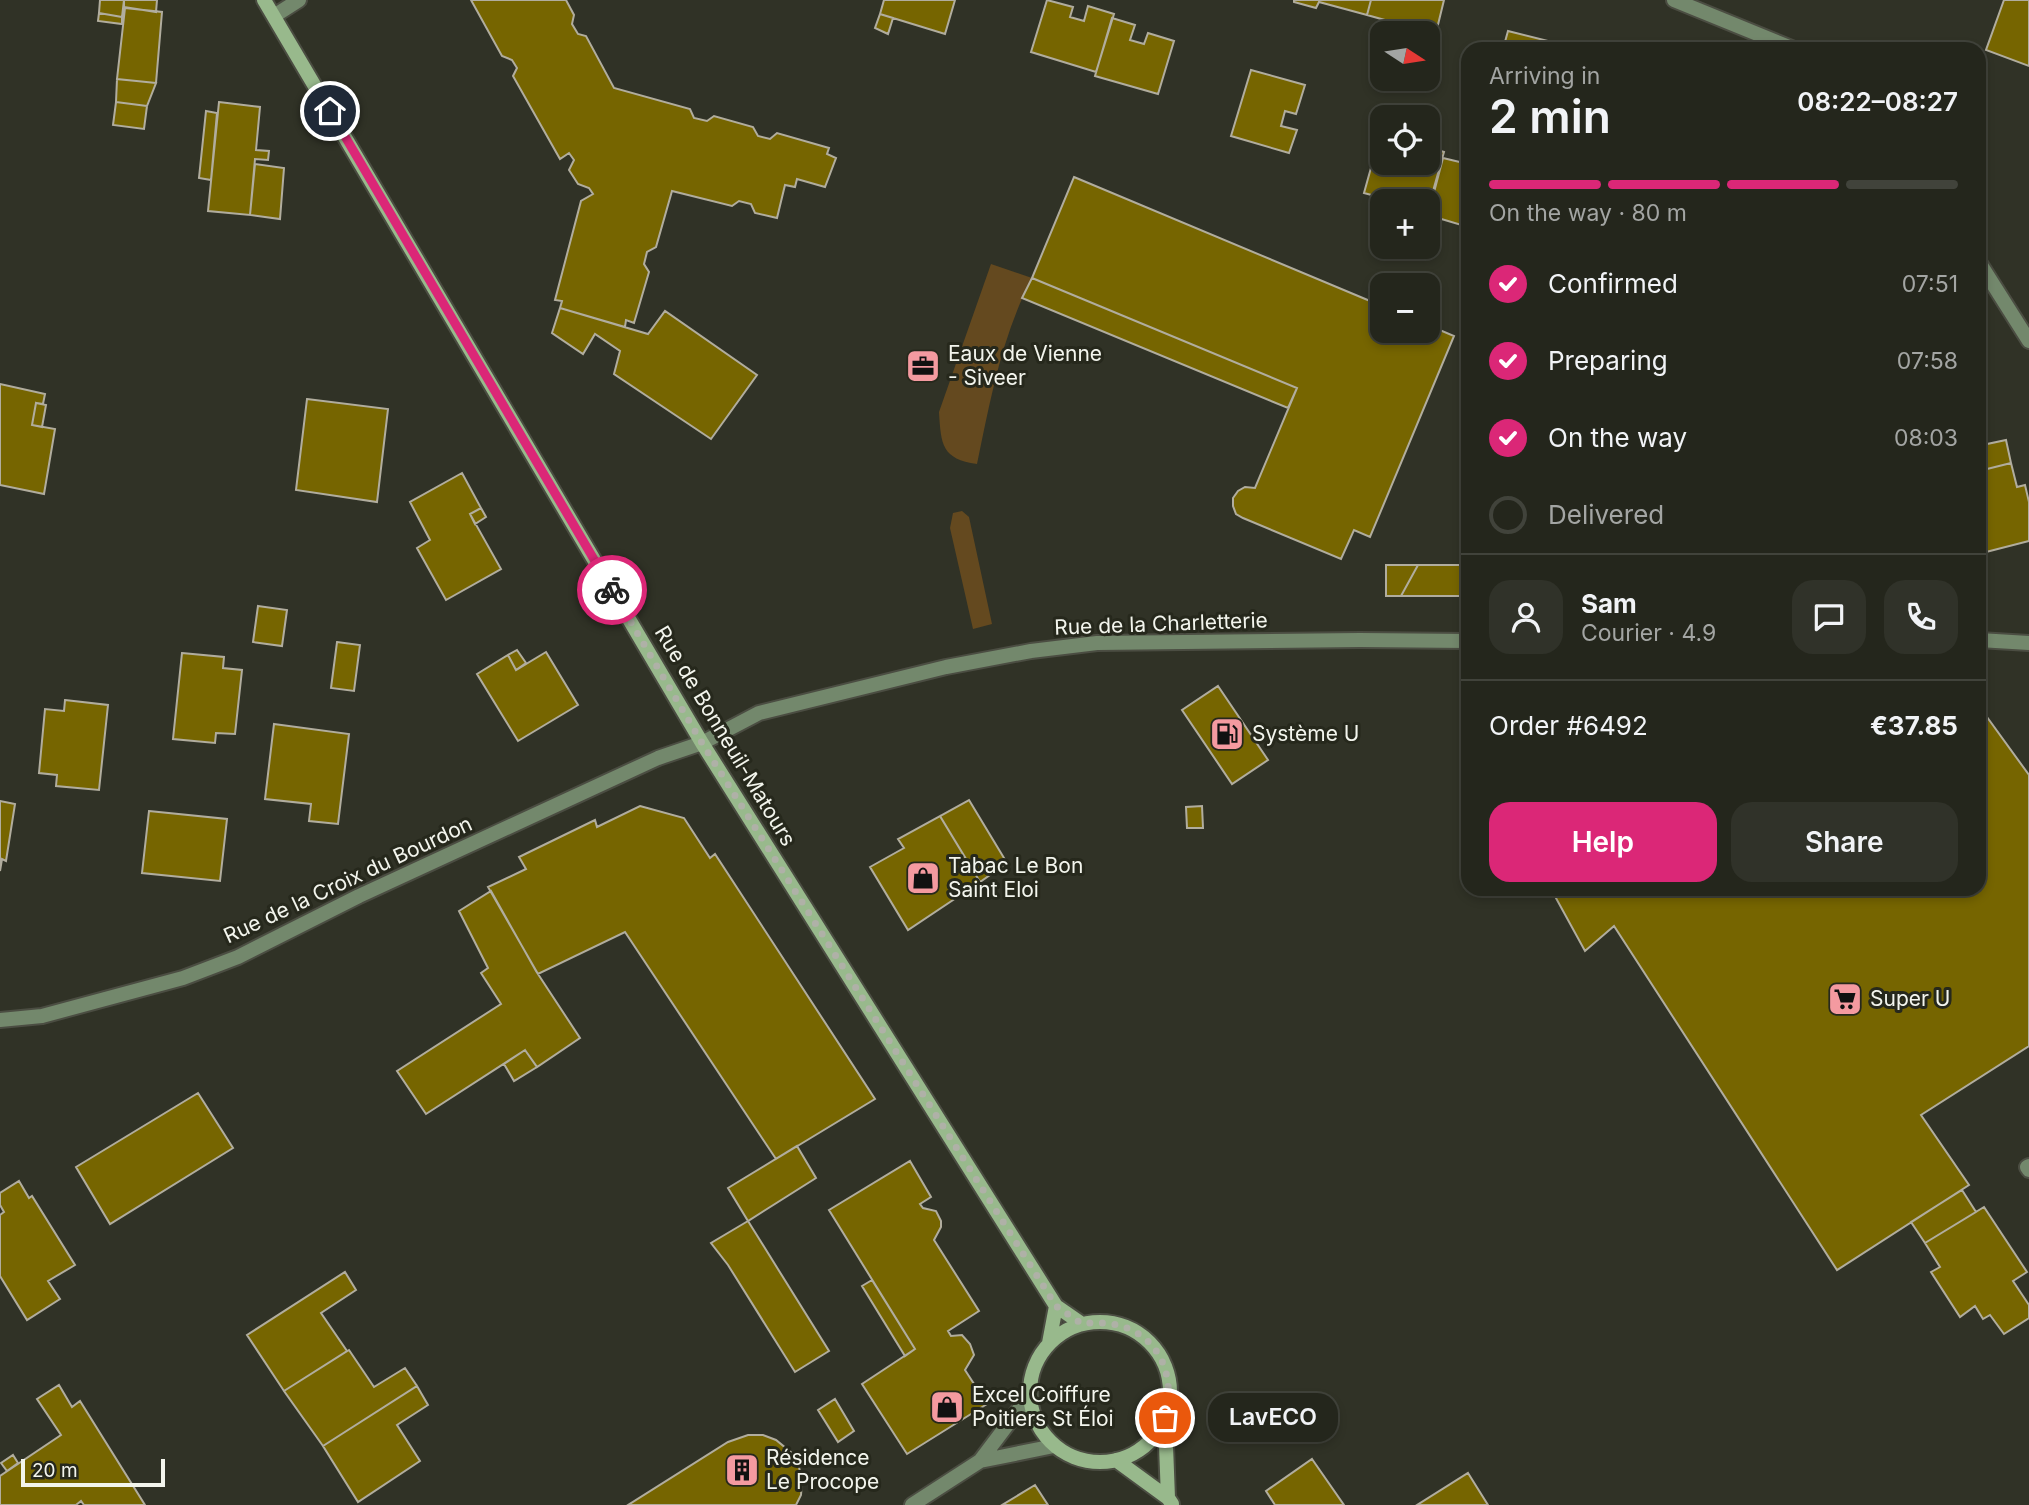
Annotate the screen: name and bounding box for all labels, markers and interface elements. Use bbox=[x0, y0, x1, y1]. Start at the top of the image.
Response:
north arrow bbox=[1370, 21, 1440, 91]
map controls bbox=[1370, 21, 1440, 343]
text: Arriving in bbox=[1489, 62, 1600, 90]
pin bbox=[300, 81, 360, 141]
text: 08:22–08:27 bbox=[1797, 86, 1958, 117]
text: 2 min bbox=[1489, 88, 1611, 144]
icon: home bbox=[311, 92, 349, 130]
button: locate bbox=[1370, 105, 1440, 175]
button: + bbox=[1370, 189, 1440, 259]
text: On the way · 80 m bbox=[1489, 199, 1687, 227]
icon: check bbox=[1489, 265, 1527, 303]
text: Confirmed bbox=[1548, 268, 1678, 299]
text: 07:51 bbox=[1902, 270, 1958, 298]
button: − bbox=[1370, 273, 1440, 343]
place label: Eaux de Vienne - Siveer bbox=[948, 341, 1102, 390]
icon: check bbox=[1489, 342, 1527, 380]
text: Preparing bbox=[1548, 345, 1668, 376]
office icon: Eaux de Vienne - Siveer bbox=[904, 347, 942, 385]
text: 07:58 bbox=[1897, 347, 1958, 375]
icon: check bbox=[1489, 419, 1527, 457]
text: On the way bbox=[1548, 422, 1687, 453]
text: 08:03 bbox=[1894, 424, 1958, 452]
text: Delivered bbox=[1548, 499, 1664, 530]
courier bbox=[577, 555, 647, 625]
icon: bike bbox=[593, 571, 631, 609]
button: person bbox=[1489, 580, 1563, 654]
button: chat bbox=[1792, 580, 1866, 654]
button: phone bbox=[1884, 580, 1958, 654]
text: Sam bbox=[1581, 588, 1637, 619]
street label: Rue de la Charletterie bbox=[1054, 607, 1268, 640]
text: Courier · 4.9 bbox=[1581, 619, 1716, 647]
street label: Rue de Bonneuil-Matours bbox=[650, 621, 801, 850]
text: Order #6492 bbox=[1489, 710, 1648, 741]
text: €37.85 bbox=[1870, 710, 1958, 741]
fuel station icon: Système U bbox=[1208, 715, 1246, 753]
place label: Système U bbox=[1252, 721, 1359, 746]
button: Help bbox=[1489, 802, 1717, 882]
button: Share bbox=[1731, 802, 1958, 882]
street label: Rue de la Croix du Bourdon bbox=[220, 811, 476, 948]
place label: Tabac Le Bon Saint Eloi bbox=[948, 853, 1083, 902]
shop icon: Tabac Le Bon Saint Eloi bbox=[904, 859, 942, 897]
supermarket icon: Super U bbox=[1826, 980, 1864, 1018]
place label: Super U bbox=[1870, 986, 1950, 1011]
place label: Excel Coiffure Poitiers St Éloi bbox=[972, 1382, 1114, 1431]
shop icon: Excel Coiffure Poitiers St Éloi bbox=[928, 1388, 966, 1426]
pin bbox=[1135, 1388, 1195, 1448]
callout: LavECO bbox=[1207, 1394, 1336, 1442]
icon: bag bbox=[1146, 1399, 1184, 1437]
text: LavECO bbox=[1229, 1403, 1317, 1431]
place label: Résidence Le Procope bbox=[766, 1445, 879, 1494]
building icon: Résidence Le Procope bbox=[723, 1451, 761, 1489]
scale bar bbox=[21, 1456, 164, 1488]
text: 20 m bbox=[32, 1459, 78, 1482]

